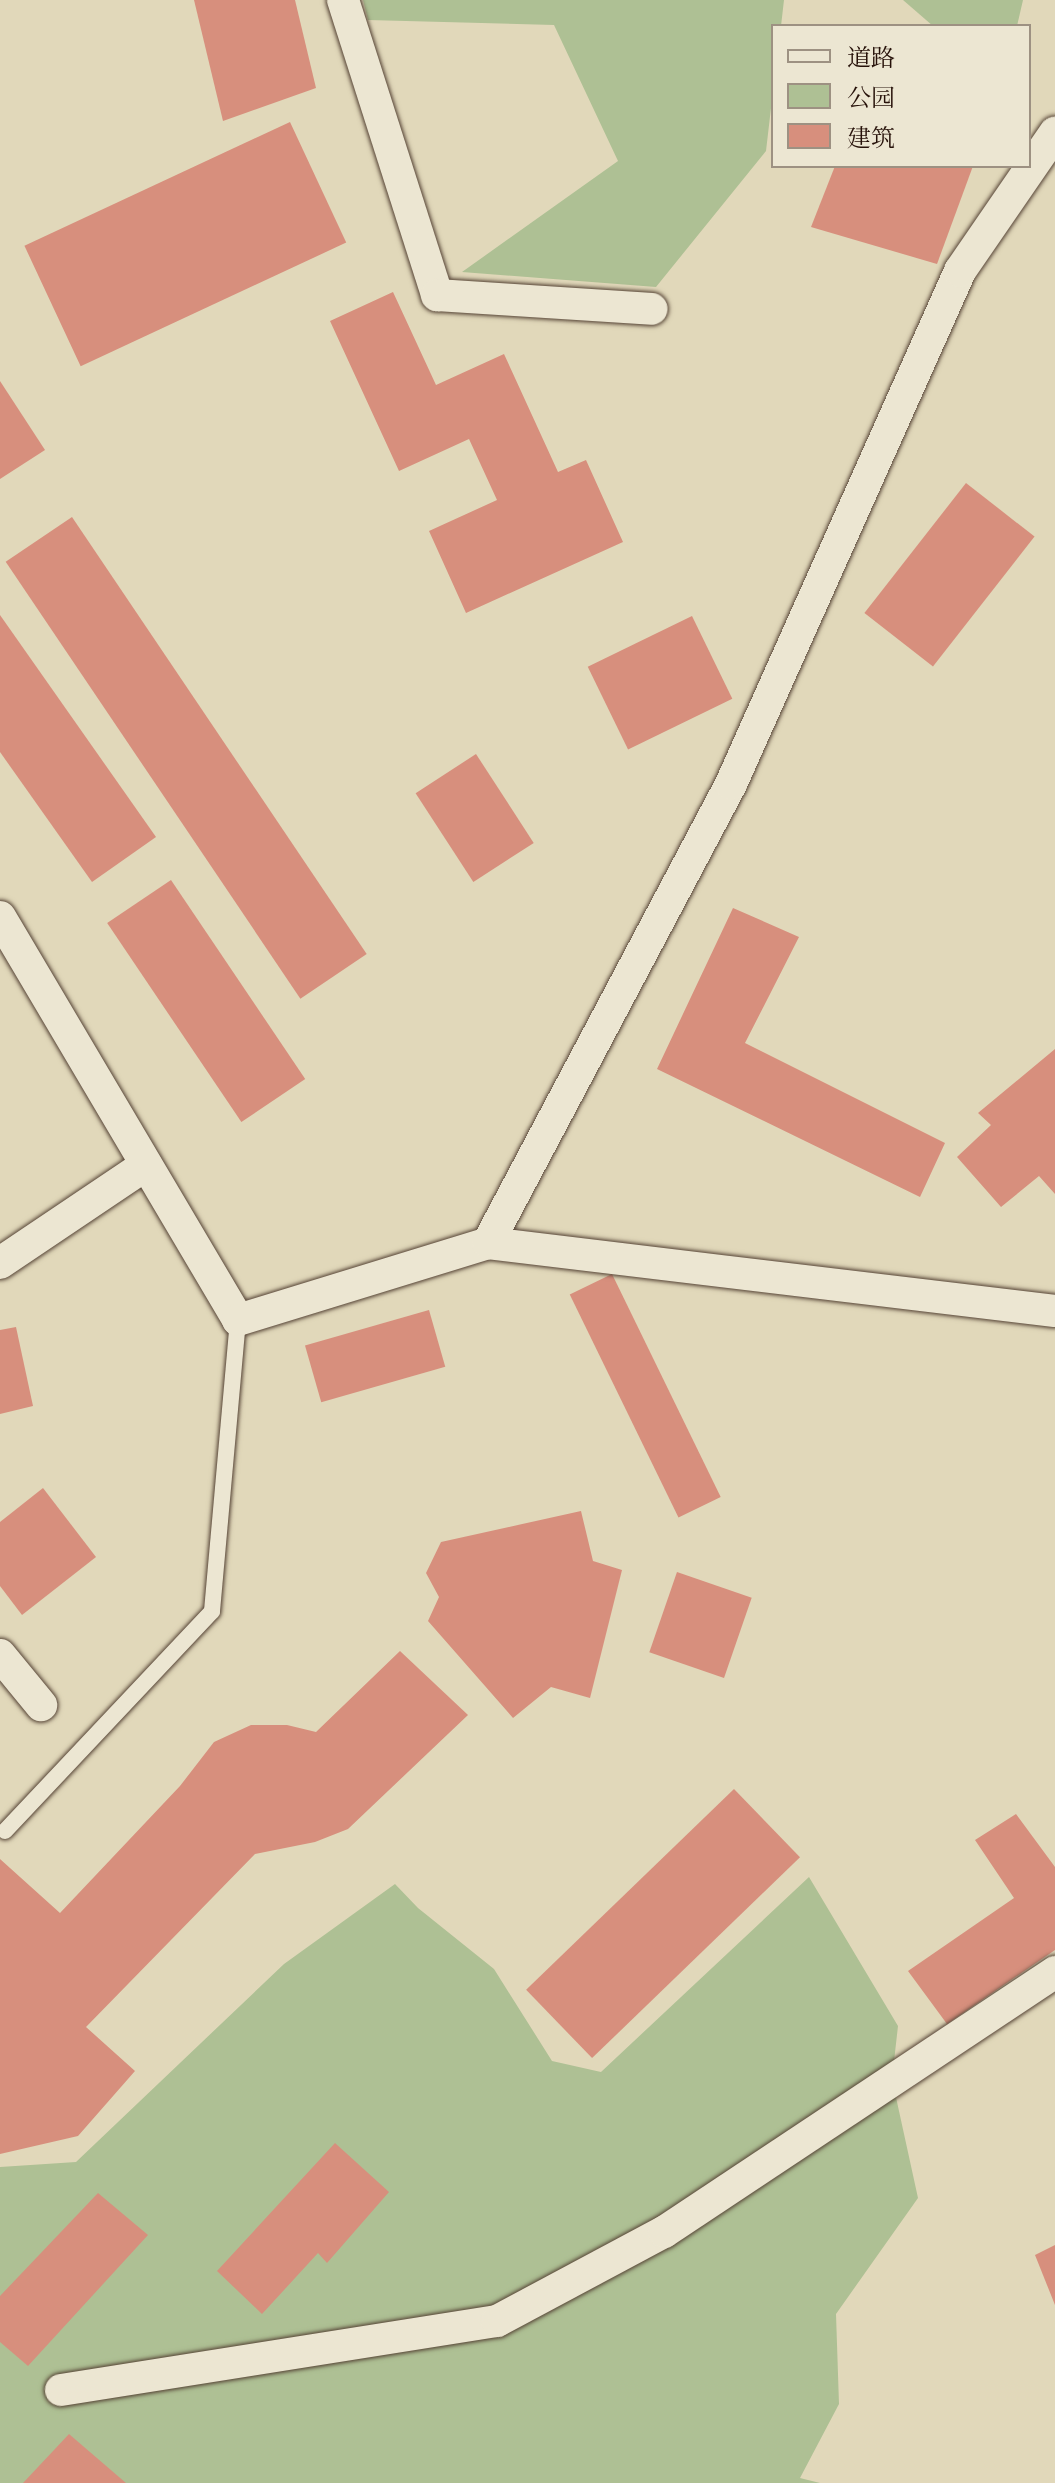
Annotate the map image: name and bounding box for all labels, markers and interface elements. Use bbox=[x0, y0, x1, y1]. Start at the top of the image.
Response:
legend bbox=[771, 24, 1031, 168]
text: 道路 bbox=[847, 42, 895, 74]
text: 公园 bbox=[847, 82, 895, 114]
text: 建筑 bbox=[847, 122, 895, 154]

